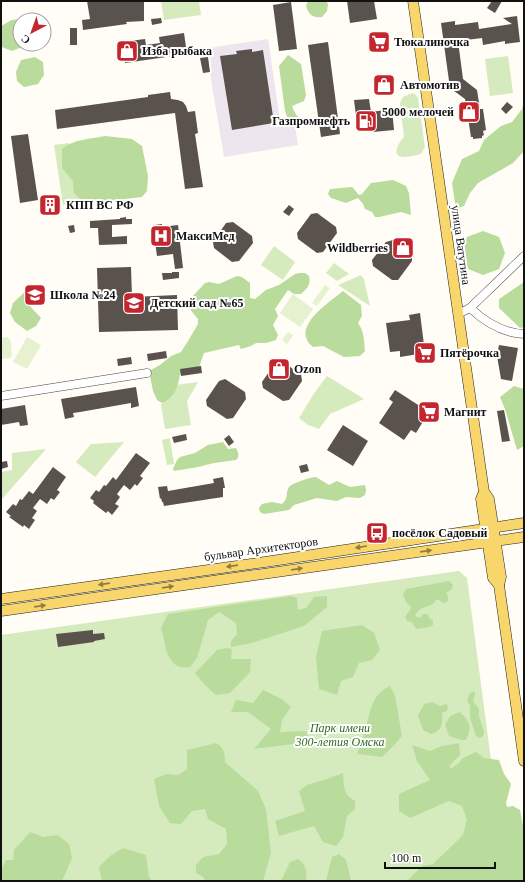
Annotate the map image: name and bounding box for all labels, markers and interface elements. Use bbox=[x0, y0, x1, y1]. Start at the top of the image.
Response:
north arrow bbox=[12, 12, 52, 52]
supermarket icon: Тюкалиночка bbox=[366, 29, 392, 55]
text: С bbox=[18, 32, 32, 47]
place label: Тюкалиночка bbox=[394, 35, 469, 49]
shop icon: Изба рыбака bbox=[114, 38, 140, 64]
place label: Изба рыбака bbox=[142, 44, 212, 58]
shop icon: Автомотив bbox=[371, 72, 397, 98]
place label: Автомотив bbox=[400, 78, 460, 92]
shop icon: 5000 мелочей bbox=[456, 99, 482, 125]
place label: 5000 мелочей bbox=[382, 105, 454, 119]
fuel station icon: Газпромнефть bbox=[353, 108, 379, 134]
place label: Газпромнефть bbox=[272, 114, 351, 128]
building icon: КПП ВС РФ bbox=[37, 192, 63, 218]
place label: КПП ВС РФ bbox=[66, 198, 133, 212]
street label: улица Ватутина bbox=[448, 204, 474, 286]
hospital icon: МаксиМед bbox=[148, 223, 174, 249]
place label: МаксиМед bbox=[176, 229, 235, 243]
shop icon: Wildberries bbox=[390, 235, 416, 261]
place label: Wildberries bbox=[327, 241, 388, 255]
school or university icon: Школа №24 bbox=[22, 282, 48, 308]
place label: Школа №24 bbox=[50, 288, 116, 302]
school or university icon: Детский сад №65 bbox=[121, 290, 147, 316]
place label: Детский сад №65 bbox=[150, 296, 243, 310]
supermarket icon: Пятёрочка bbox=[412, 340, 438, 366]
place label: Пятёрочка bbox=[440, 346, 499, 360]
shop icon: Ozon bbox=[266, 356, 292, 382]
place label: Ozon bbox=[294, 362, 322, 376]
supermarket icon: Магнит bbox=[416, 399, 442, 425]
place label: Магнит bbox=[444, 405, 487, 419]
bus stop icon: посёлок Садовый bbox=[364, 520, 390, 546]
place label: посёлок Садовый bbox=[392, 526, 488, 540]
street label: бульвар Архитекторов bbox=[203, 534, 319, 564]
one-way arrow bbox=[355, 544, 367, 550]
one-way arrow bbox=[420, 548, 432, 554]
one-way arrow bbox=[226, 563, 238, 569]
one-way arrow bbox=[291, 566, 303, 572]
one-way arrow bbox=[97, 581, 110, 587]
one-way arrow bbox=[162, 584, 174, 590]
one-way arrow bbox=[34, 603, 46, 609]
park label: Парк имени 300-летия Омска bbox=[295, 721, 384, 749]
scale bar bbox=[385, 844, 495, 870]
text: 100 m bbox=[391, 851, 422, 865]

